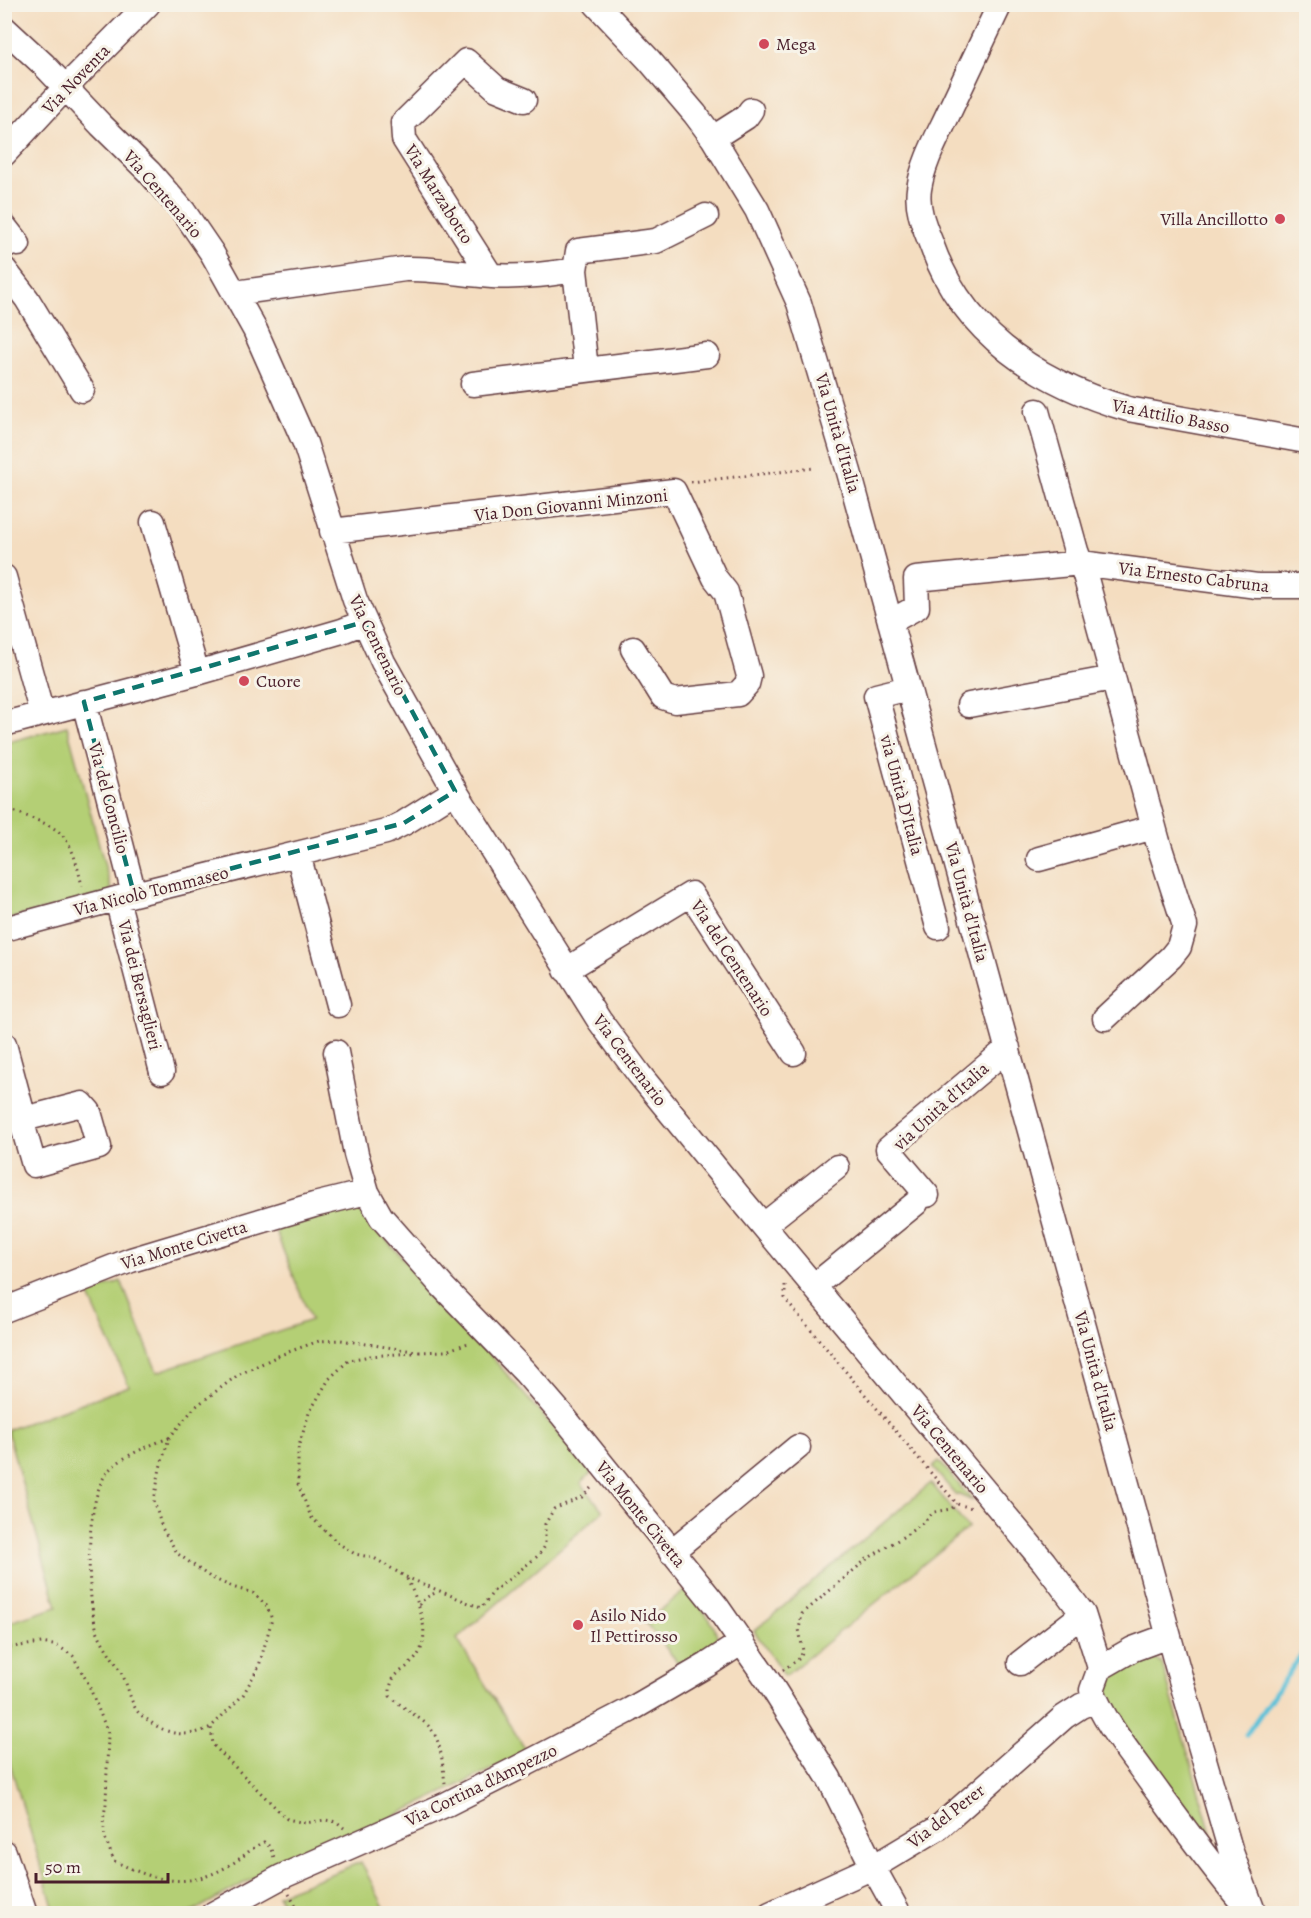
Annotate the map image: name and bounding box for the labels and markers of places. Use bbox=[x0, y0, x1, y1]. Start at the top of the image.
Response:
place label: Mega bbox=[776, 32, 817, 56]
marker: Mega bbox=[757, 37, 771, 51]
place label: Villa Ancillotto bbox=[1160, 207, 1268, 231]
marker: Villa Ancillotto bbox=[1273, 212, 1287, 226]
place label: Cuore bbox=[256, 669, 301, 693]
marker: Cuore bbox=[237, 674, 251, 688]
place label: Asilo Nido Il Pettirosso bbox=[589, 1603, 678, 1648]
marker: Asilo Nido Il Pettirosso bbox=[571, 1618, 585, 1632]

